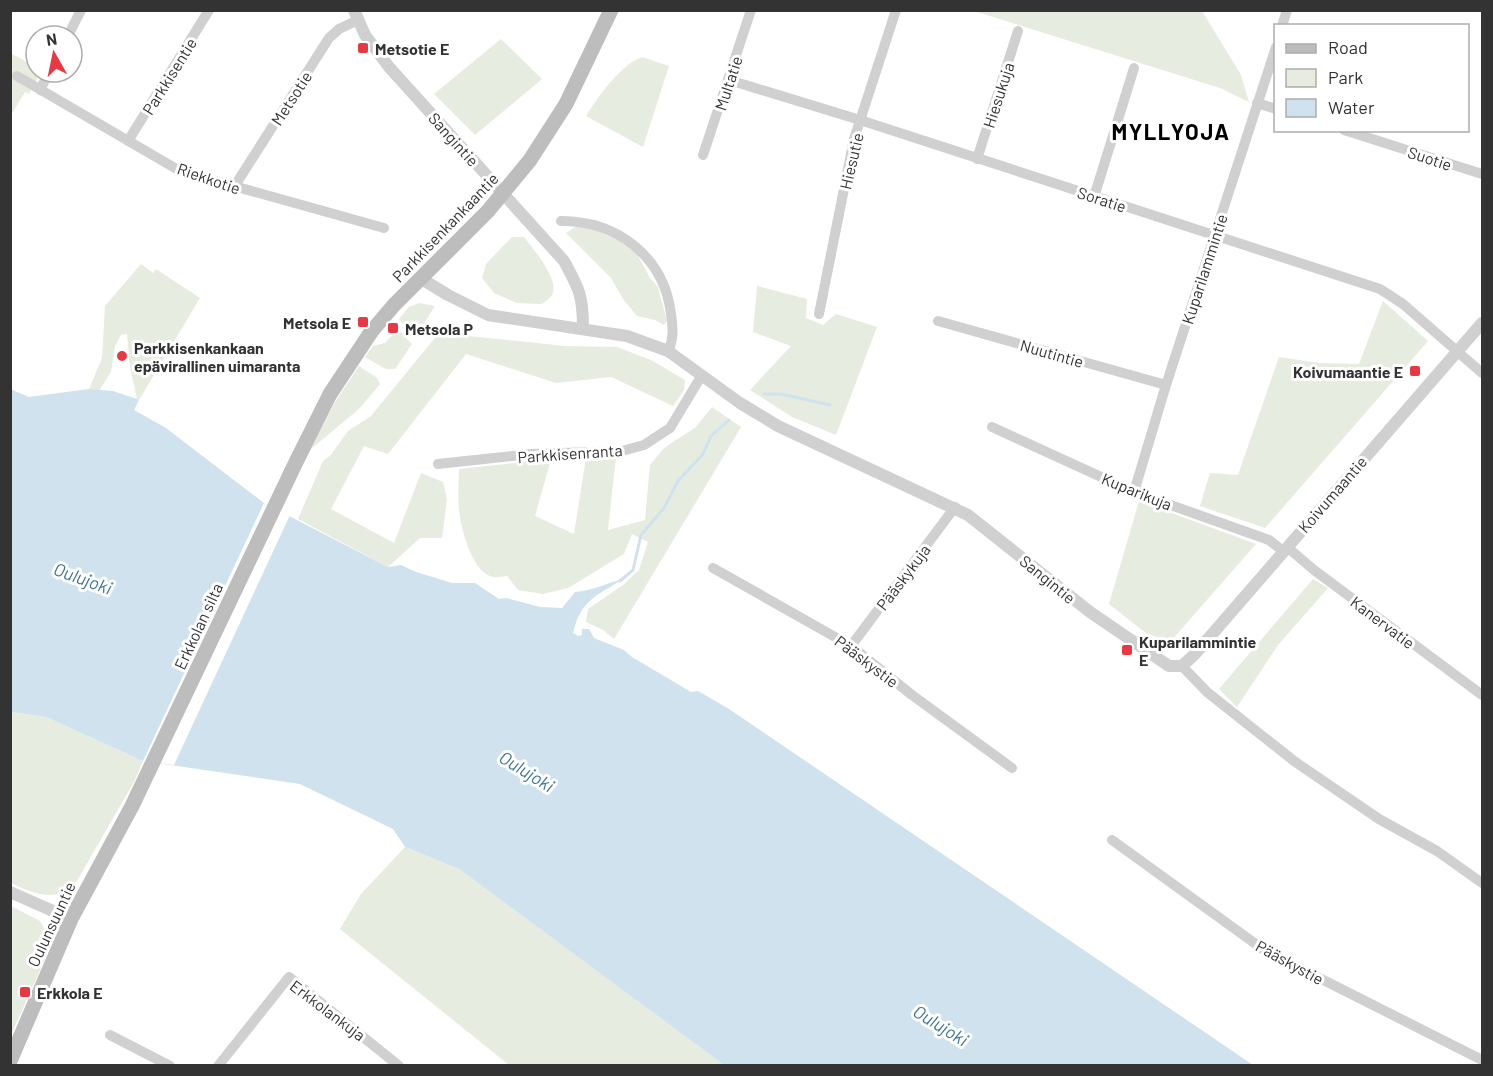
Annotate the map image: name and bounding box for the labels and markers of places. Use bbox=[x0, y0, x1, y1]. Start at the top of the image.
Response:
place label: Metsotie E bbox=[375, 39, 449, 58]
marker: Metsotie E bbox=[356, 41, 370, 55]
place label: Metsola E bbox=[283, 313, 351, 332]
marker: Metsola E bbox=[356, 315, 370, 329]
place label: Metsola P bbox=[405, 319, 474, 338]
marker: Metsola P bbox=[386, 321, 400, 335]
place label: Parkkisenkankaan epävirallinen uimaranta bbox=[134, 338, 300, 375]
marker: Parkkisenkankaan epävirallinen uimaranta bbox=[115, 349, 129, 363]
place label: Koivumaantie E bbox=[1293, 362, 1403, 381]
marker: Koivumaantie E bbox=[1408, 364, 1422, 378]
place label: Kuparilammintie E bbox=[1139, 632, 1257, 669]
marker: Kuparilammintie E bbox=[1120, 643, 1134, 657]
place label: Erkkola E bbox=[37, 983, 103, 1002]
marker: Erkkola E bbox=[18, 985, 32, 999]

